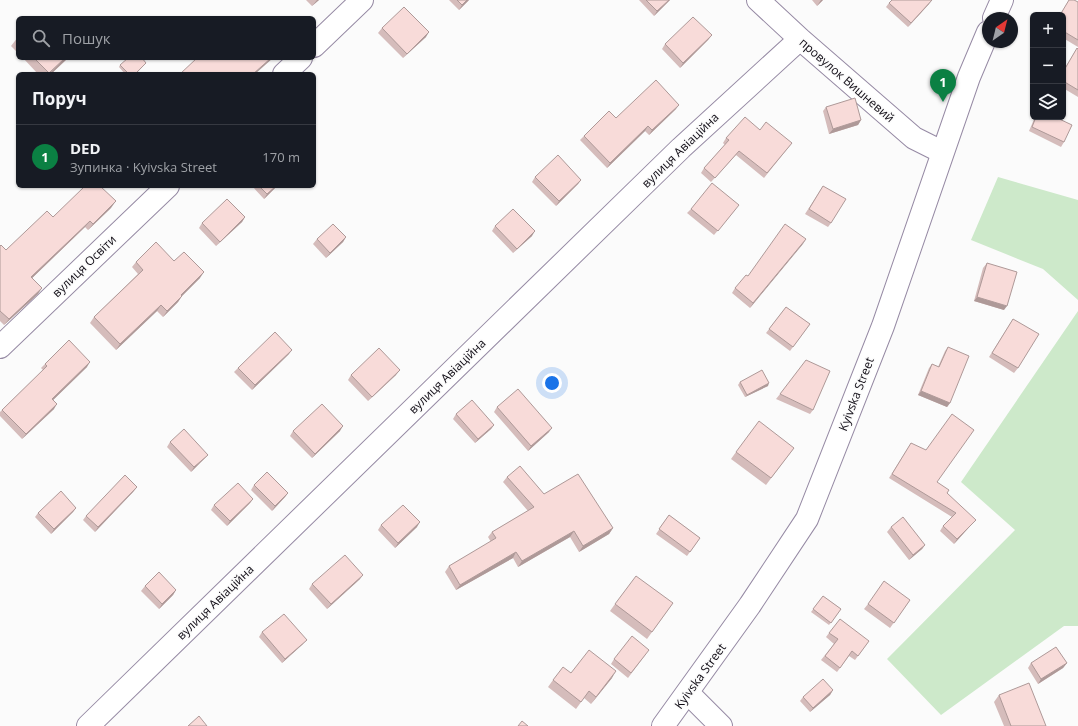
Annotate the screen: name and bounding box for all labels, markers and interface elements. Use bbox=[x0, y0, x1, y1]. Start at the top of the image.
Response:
north arrow bbox=[982, 12, 1018, 48]
map controls bbox=[1030, 12, 1066, 120]
button: + bbox=[1030, 12, 1066, 48]
search box bbox=[16, 16, 316, 60]
icon: search bbox=[30, 27, 52, 49]
text: Пошук bbox=[62, 28, 111, 48]
street label: провулок Вишневий bbox=[796, 34, 898, 126]
button: − bbox=[1030, 48, 1066, 84]
pin: 1 bbox=[930, 69, 956, 102]
button: layers bbox=[1030, 84, 1066, 120]
text: Поруч bbox=[32, 87, 87, 110]
street label: вулиця Авіаційна bbox=[638, 109, 722, 191]
text: DED bbox=[70, 138, 101, 158]
text: 1 bbox=[41, 148, 49, 166]
text: 170 m bbox=[262, 148, 300, 166]
text: Зупинка · Kyivska Street bbox=[70, 158, 217, 176]
street label: вулиця Освіти bbox=[48, 231, 120, 301]
street label: вулиця Авіаційна bbox=[405, 335, 489, 417]
street label: Kyivska Street bbox=[834, 355, 878, 433]
your location bbox=[542, 373, 562, 393]
street label: вулиця Авіаційна bbox=[173, 561, 257, 643]
street label: Kyivska Street bbox=[670, 640, 730, 712]

